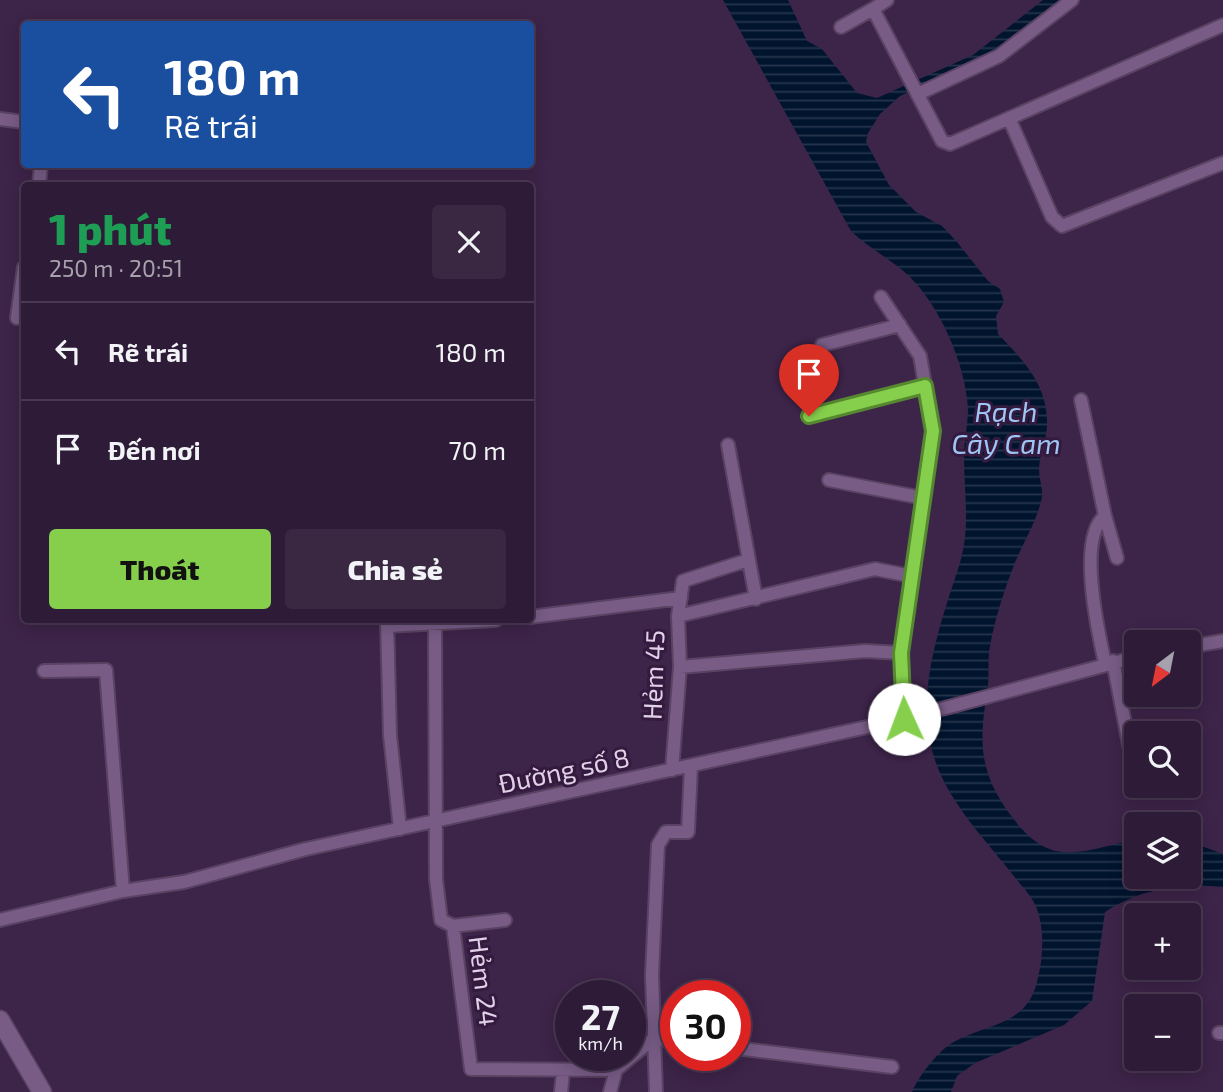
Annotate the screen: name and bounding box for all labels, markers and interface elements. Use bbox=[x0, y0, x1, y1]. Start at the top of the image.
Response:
text: 180 m bbox=[164, 46, 300, 105]
icon: left bbox=[49, 49, 140, 140]
text: Rẽ trái bbox=[164, 106, 258, 144]
text: 1 phút bbox=[49, 203, 172, 253]
button: close bbox=[432, 205, 506, 279]
text: 250 m · 20:51 bbox=[49, 254, 183, 282]
icon: left bbox=[49, 332, 87, 370]
text: Rẽ trái bbox=[108, 336, 188, 367]
text: 180 m bbox=[436, 336, 506, 367]
pin bbox=[779, 344, 839, 416]
icon: arrive bbox=[790, 355, 828, 393]
water label: Rạch Cây Cam bbox=[951, 394, 1061, 460]
icon: arrive bbox=[49, 430, 87, 468]
text: Đến nơi bbox=[108, 434, 201, 465]
text: 70 m bbox=[448, 434, 506, 465]
button: Thoát bbox=[49, 529, 271, 609]
button: Chia sẻ bbox=[285, 529, 506, 609]
street label: Hẻm 45 bbox=[635, 630, 670, 720]
north arrow bbox=[1124, 630, 1200, 707]
map controls bbox=[1124, 630, 1201, 1071]
position arrow bbox=[867, 682, 941, 756]
button: search bbox=[1124, 721, 1201, 798]
street label: Đường số 8 bbox=[495, 741, 632, 799]
button: layers bbox=[1124, 812, 1201, 889]
button: + bbox=[1124, 903, 1201, 980]
street label: Hẻm 24 bbox=[464, 934, 505, 1028]
speed limit sign: 30 bbox=[660, 980, 751, 1071]
button: − bbox=[1124, 994, 1201, 1071]
text: 27 bbox=[581, 995, 620, 1037]
text: km/h bbox=[578, 1032, 623, 1054]

